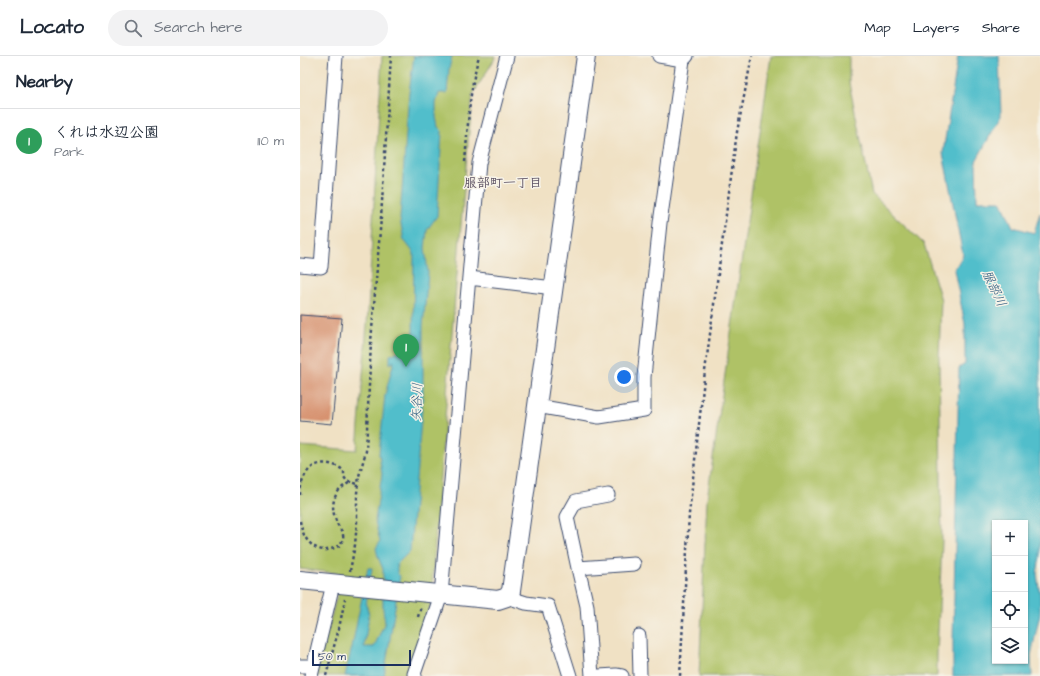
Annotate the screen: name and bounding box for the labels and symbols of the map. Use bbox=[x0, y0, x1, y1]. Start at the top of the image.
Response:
district label: 服部町一丁目 bbox=[464, 174, 542, 192]
water label: 服部川 bbox=[978, 267, 1010, 310]
pin: 1 bbox=[393, 334, 419, 367]
your location bbox=[614, 367, 634, 387]
water label: 矢谷川 bbox=[407, 382, 427, 422]
scale bar bbox=[312, 648, 411, 667]

